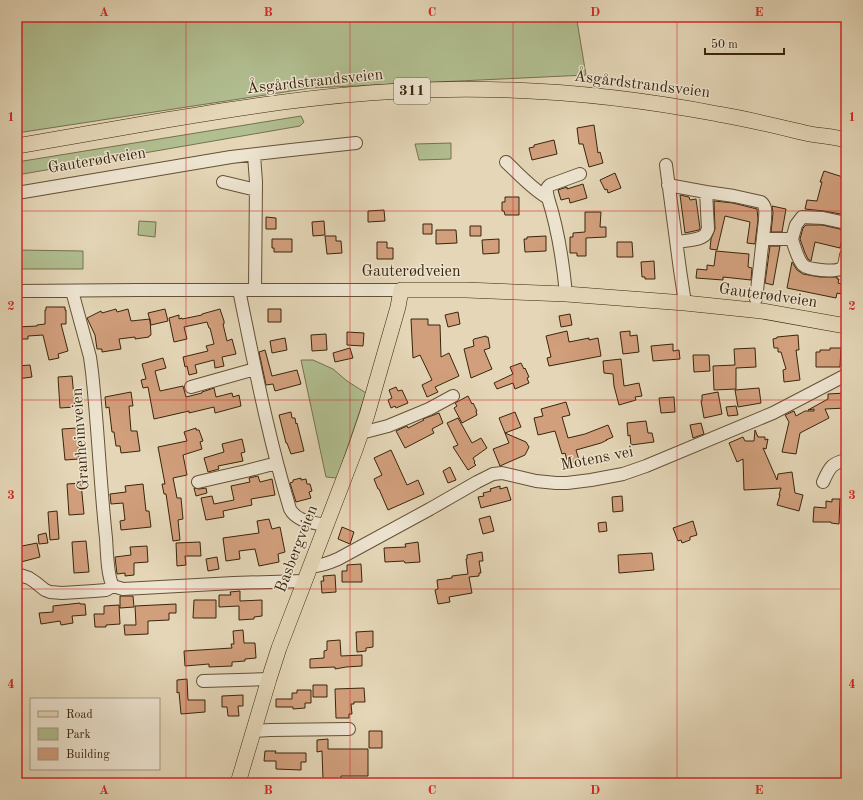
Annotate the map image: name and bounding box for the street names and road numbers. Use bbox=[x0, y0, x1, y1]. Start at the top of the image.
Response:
street label: Åsgårdstrandsveien bbox=[246, 62, 384, 97]
street label: Åsgårdstrandsveien bbox=[573, 64, 712, 101]
road number: 311 bbox=[394, 78, 430, 104]
street label: Gauterødveien bbox=[47, 145, 148, 177]
street label: Gauterødveien bbox=[361, 264, 461, 280]
street label: Gauterødveien bbox=[718, 281, 819, 311]
street label: Granheimveien bbox=[69, 387, 93, 491]
street label: Motens vei bbox=[559, 444, 635, 474]
street label: Basbergveien bbox=[273, 503, 321, 595]

